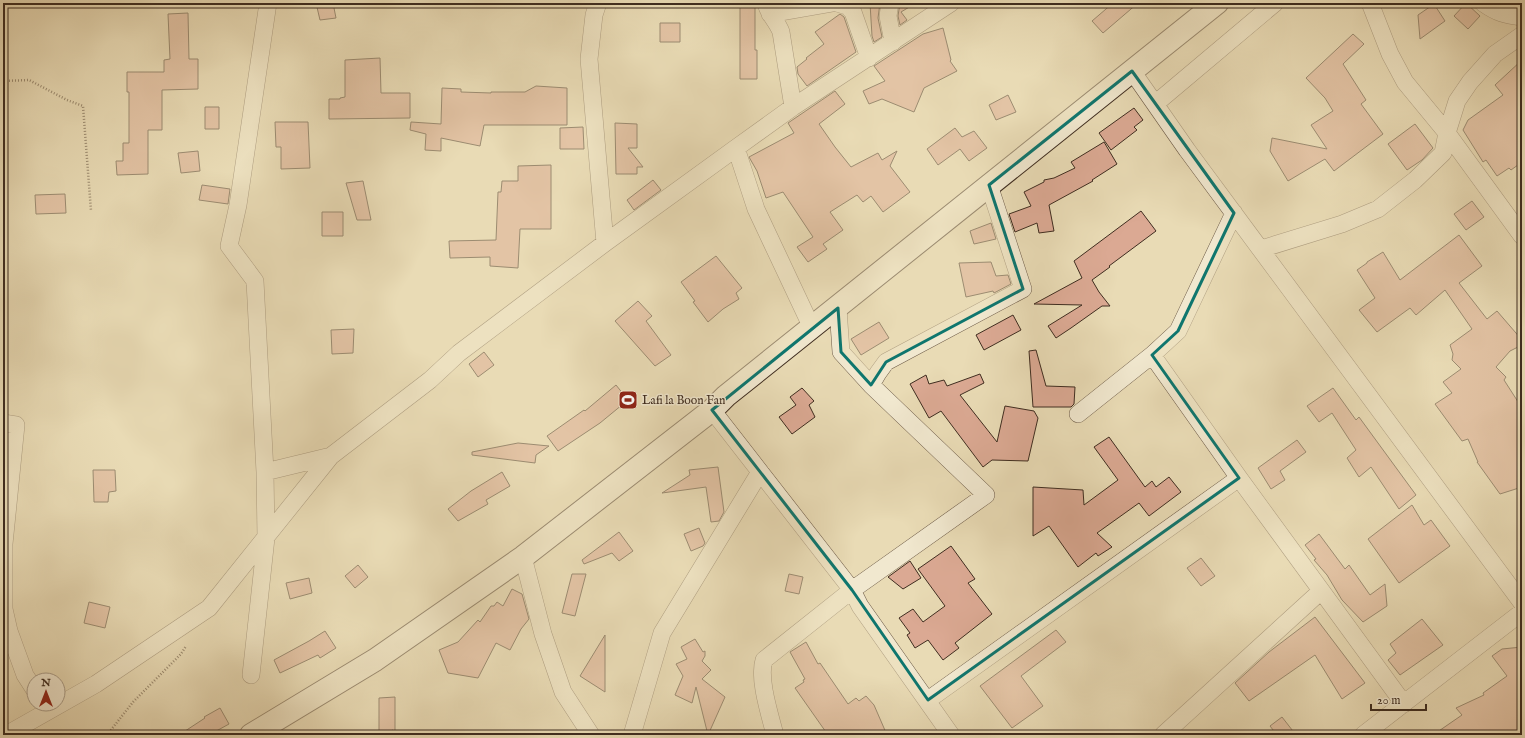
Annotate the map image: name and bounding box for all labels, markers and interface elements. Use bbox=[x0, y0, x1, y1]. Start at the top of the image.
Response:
sports icon: Lafi la Boon Fan bbox=[617, 389, 639, 411]
place label: Lafi la Boon Fan bbox=[642, 393, 726, 408]
north arrow bbox=[26, 672, 66, 712]
text: N bbox=[40, 676, 51, 690]
scale bar bbox=[1371, 686, 1426, 712]
text: 20 m bbox=[1377, 693, 1400, 708]

